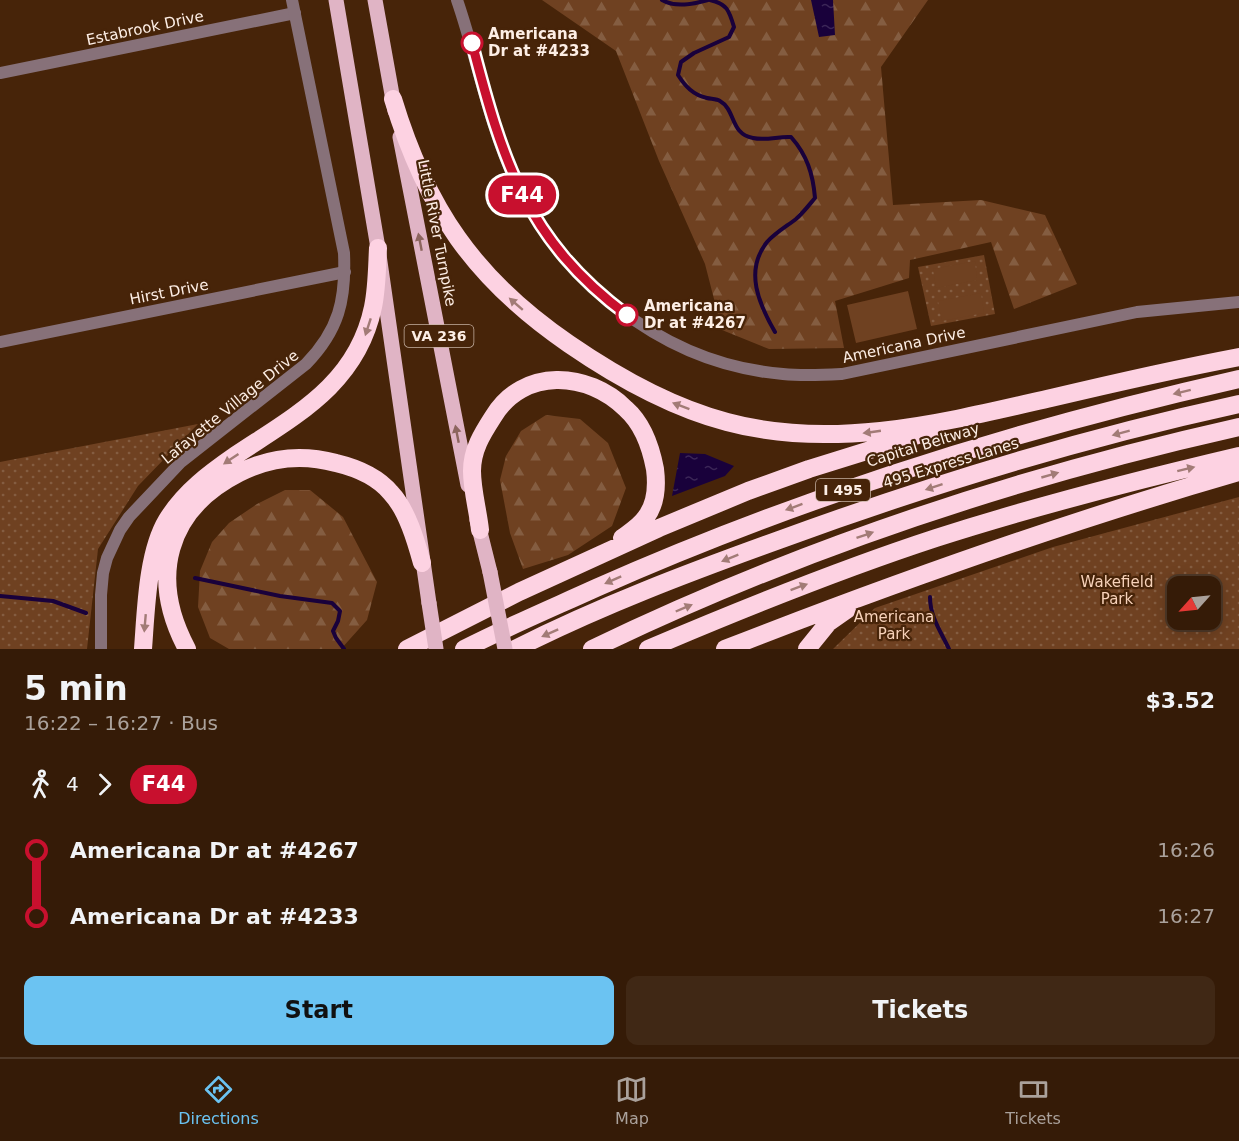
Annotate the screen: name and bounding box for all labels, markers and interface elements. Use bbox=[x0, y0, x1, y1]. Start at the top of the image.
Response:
street label: Estabrook Drive bbox=[85, 7, 205, 49]
place label: Americana Dr at #4233 bbox=[488, 25, 590, 60]
marker: Americana Dr at #4233 bbox=[461, 32, 483, 54]
street label: Little River Turnpike bbox=[414, 158, 460, 308]
line badge: F44 bbox=[488, 176, 556, 214]
text: F44 bbox=[500, 183, 544, 207]
one-way arrow bbox=[415, 232, 424, 251]
street label: Hirst Drive bbox=[128, 276, 210, 308]
one-way arrow bbox=[509, 297, 524, 310]
place label: Americana Dr at #4267 bbox=[644, 297, 746, 332]
marker: Americana Dr at #4267 bbox=[616, 304, 638, 326]
one-way arrow bbox=[363, 318, 372, 336]
street label: Americana Drive bbox=[841, 323, 967, 367]
road number: VA 236 bbox=[404, 325, 474, 347]
street label: Lafayette Village Drive bbox=[158, 346, 302, 468]
one-way arrow bbox=[1173, 388, 1191, 398]
one-way arrow bbox=[672, 401, 690, 411]
street label: Capital Beltway bbox=[864, 419, 982, 471]
one-way arrow bbox=[452, 424, 461, 443]
one-way arrow bbox=[863, 427, 882, 436]
one-way arrow bbox=[1112, 428, 1130, 438]
street label: 495 Express Lanes bbox=[881, 434, 1021, 492]
one-way arrow bbox=[223, 453, 239, 464]
one-way arrow bbox=[1177, 463, 1195, 473]
one-way arrow bbox=[1041, 470, 1059, 479]
road number: I 495 bbox=[816, 479, 870, 501]
one-way arrow bbox=[925, 483, 943, 492]
one-way arrow bbox=[785, 503, 803, 512]
one-way arrow bbox=[856, 530, 874, 540]
one-way arrow bbox=[721, 554, 739, 563]
park label: Wakefield Park bbox=[1081, 573, 1153, 608]
one-way arrow bbox=[605, 576, 622, 585]
north arrow bbox=[1167, 576, 1221, 630]
map controls bbox=[1167, 576, 1221, 630]
one-way arrow bbox=[790, 582, 808, 592]
one-way arrow bbox=[675, 603, 693, 613]
park label: Americana Park bbox=[854, 608, 934, 643]
one-way arrow bbox=[140, 613, 150, 632]
one-way arrow bbox=[540, 628, 558, 638]
text: 5 min bbox=[24, 669, 128, 708]
text: $3.52 bbox=[1145, 688, 1215, 713]
text: 16:22 – 16:27 · Bus bbox=[24, 711, 218, 735]
icon: walk bbox=[24, 768, 57, 801]
icon: forward bbox=[88, 768, 121, 801]
text: 4 bbox=[66, 772, 79, 796]
text: F44 bbox=[142, 772, 185, 796]
text: Americana Dr at #4267 bbox=[70, 838, 359, 863]
text: 16:26 bbox=[1157, 838, 1215, 862]
text: Americana Dr at #4233 bbox=[70, 904, 359, 929]
text: 16:27 bbox=[1157, 904, 1215, 928]
button: Start bbox=[24, 976, 614, 1045]
button: Tickets bbox=[626, 976, 1215, 1045]
tab: Directions bbox=[178, 1073, 259, 1128]
tab: Map bbox=[615, 1073, 649, 1128]
tab: Tickets bbox=[1005, 1073, 1061, 1128]

